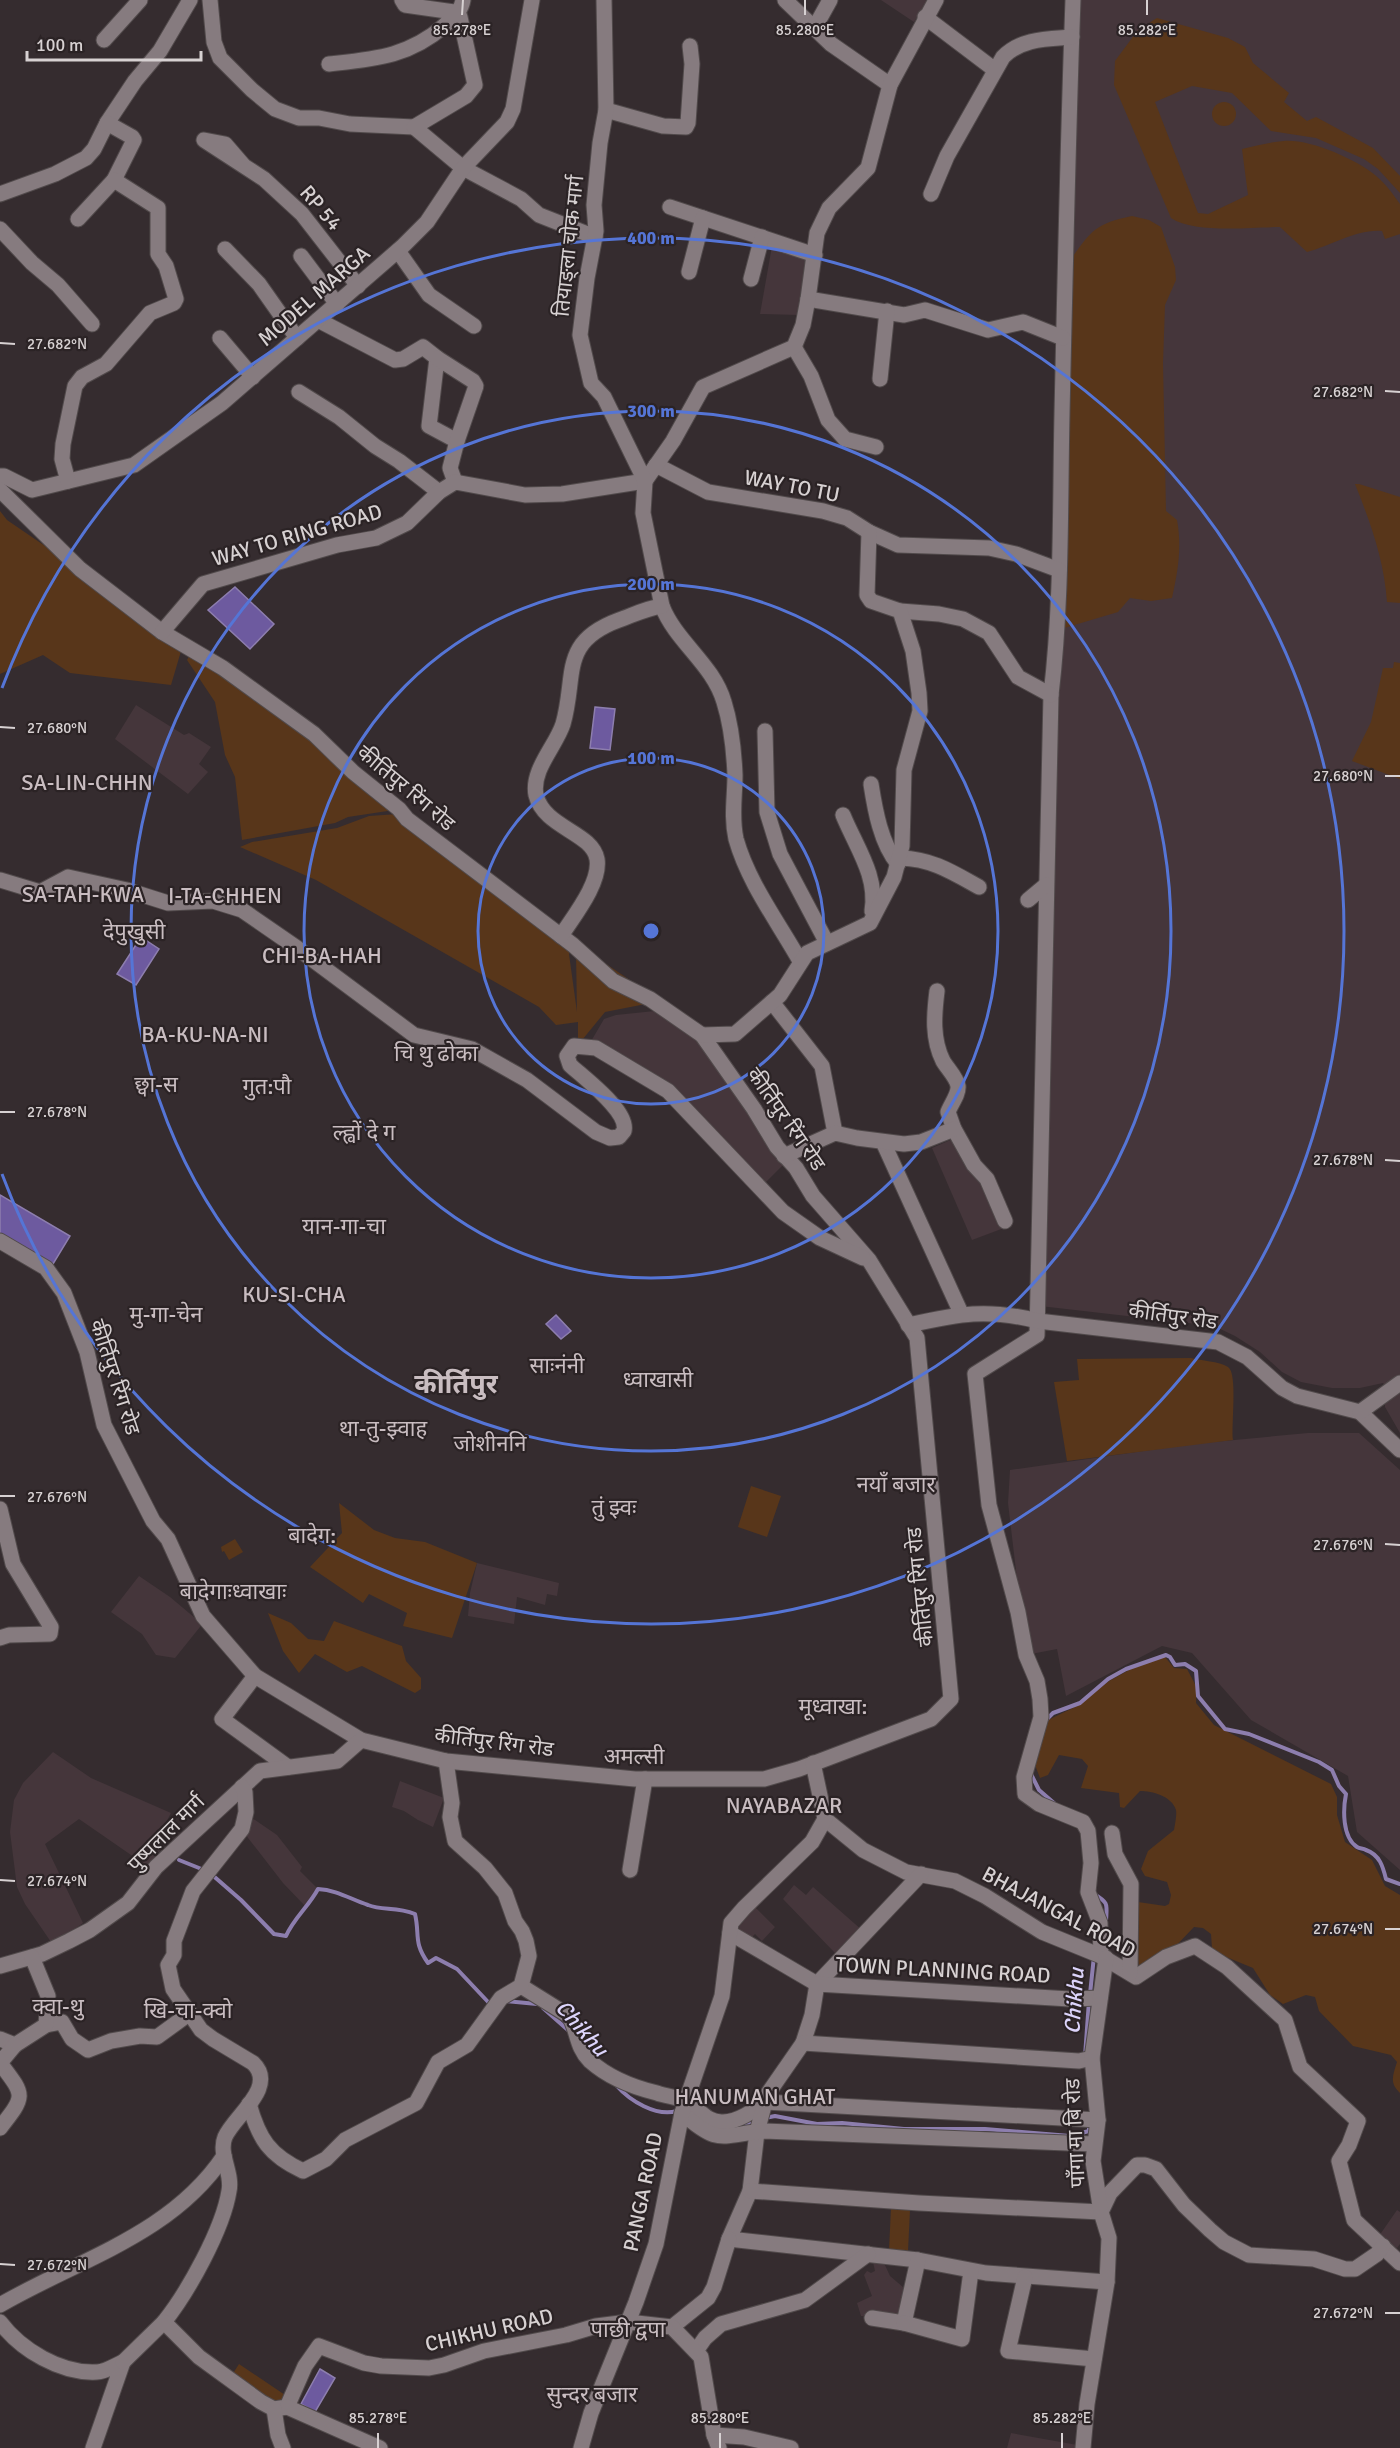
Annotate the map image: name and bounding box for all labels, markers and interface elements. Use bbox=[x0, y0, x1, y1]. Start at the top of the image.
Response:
text: 85.278°E bbox=[433, 21, 491, 39]
text: 85.280°E bbox=[776, 21, 834, 39]
text: 85.282°E bbox=[1118, 21, 1176, 39]
scale bar bbox=[27, 24, 201, 62]
text: 100 m bbox=[36, 34, 83, 56]
street label: तियाङ्ला चोक मार्ग bbox=[549, 173, 590, 318]
street label: RP 54 bbox=[294, 180, 348, 236]
text: 400 m bbox=[627, 227, 675, 249]
street label: MODEL MARGA bbox=[253, 240, 376, 352]
text: 27.682°N bbox=[27, 335, 87, 353]
text: 27.682°N bbox=[1313, 383, 1373, 401]
text: 300 m bbox=[627, 400, 675, 422]
street label: WAY TO TU bbox=[742, 464, 842, 508]
street label: WAY TO RING ROAD bbox=[209, 498, 385, 572]
text: 200 m bbox=[627, 573, 675, 595]
text: 27.680°N bbox=[27, 719, 87, 737]
street label: कीर्तिपुर रिंग रोड bbox=[352, 740, 461, 837]
text: 100 m bbox=[627, 747, 675, 769]
text: 27.680°N bbox=[1313, 767, 1373, 785]
district label: SA-LIN-CHHN bbox=[21, 769, 153, 796]
district label: SA-TAH-KWA bbox=[22, 881, 145, 908]
district label: I-TA-CHHEN bbox=[168, 882, 282, 909]
district label: देपुखुसी bbox=[103, 918, 166, 946]
centre of rings bbox=[641, 921, 661, 941]
district label: CHI-BA-HAH bbox=[262, 942, 382, 969]
district label: BA-KU-NA-NI bbox=[141, 1021, 269, 1048]
district label: चि थु ढोका bbox=[394, 1040, 478, 1068]
street label: कीर्तिपुर रिंग रोड bbox=[741, 1062, 831, 1176]
district label: छ्वा-स bbox=[134, 1071, 179, 1098]
district label: गुत:पौ bbox=[242, 1073, 292, 1101]
text: 27.678°N bbox=[27, 1103, 87, 1121]
district label: ल्ह्वों दे ग bbox=[333, 1119, 396, 1146]
text: 27.678°N bbox=[1313, 1151, 1373, 1169]
district label: यान-गा-चा bbox=[302, 1213, 386, 1240]
district label: KU-SI-CHA bbox=[242, 1281, 346, 1308]
street label: कीर्तिपुर रोड bbox=[1127, 1297, 1220, 1335]
district label: मु-गा-चेन bbox=[130, 1301, 203, 1329]
street label: कीर्तिपुर रिंग रोड bbox=[84, 1316, 146, 1439]
district label: साःनंनी bbox=[529, 1352, 585, 1379]
district label: ध्वाखासी bbox=[623, 1366, 694, 1393]
district label: कीर्तिपुर bbox=[414, 1368, 499, 1401]
district label: था-तु-झ्वाह bbox=[339, 1415, 427, 1443]
district label: जोशीननि bbox=[454, 1430, 527, 1457]
district label: नयाँ बजार bbox=[856, 1471, 937, 1498]
text: 27.676°N bbox=[27, 1488, 87, 1506]
district label: तुं झ्वः bbox=[592, 1494, 637, 1522]
district label: बादेग: bbox=[288, 1522, 336, 1549]
street label: कीर्तिपुर रिंग रोड bbox=[901, 1525, 939, 1648]
text: 27.676°N bbox=[1313, 1536, 1373, 1554]
district label: बादेगाःध्वाखाः bbox=[180, 1578, 287, 1605]
district label: मूध्वाखा: bbox=[799, 1693, 867, 1721]
street label: कीर्तिपुर रिंग रोड bbox=[433, 1722, 556, 1762]
district label: अमल्सी bbox=[604, 1743, 665, 1770]
street label: पुष्पलाल मार्ग bbox=[122, 1788, 211, 1877]
district label: NAYABAZAR bbox=[726, 1792, 842, 1819]
street label: BHAJANGAL ROAD bbox=[978, 1861, 1140, 1963]
text: 27.674°N bbox=[27, 1872, 87, 1890]
text: 27.674°N bbox=[1313, 1920, 1373, 1938]
street label: TOWN PLANNING ROAD bbox=[835, 1951, 1051, 1989]
water label: Chikhu bbox=[1058, 1965, 1090, 2035]
district label: क्वा-थु bbox=[32, 1993, 85, 2021]
water label: Chikhu bbox=[550, 1994, 615, 2063]
district label: खि-चा-क्वो bbox=[144, 1997, 233, 2024]
street label: पाँगा मा बि रोड bbox=[1059, 2077, 1091, 2188]
district label: HANUMAN GHAT bbox=[675, 2083, 836, 2110]
street label: PANGA ROAD bbox=[618, 2130, 668, 2254]
text: 27.672°N bbox=[27, 2256, 87, 2274]
street label: CHIKHU ROAD bbox=[422, 2303, 556, 2357]
text: 27.672°N bbox=[1313, 2304, 1373, 2322]
district label: पाछी द्वपा bbox=[591, 2316, 666, 2343]
district label: सुन्दर बजार bbox=[547, 2381, 638, 2409]
text: 85.278°E bbox=[349, 2409, 407, 2427]
text: 85.280°E bbox=[691, 2409, 749, 2427]
text: 85.282°E bbox=[1033, 2409, 1091, 2427]

